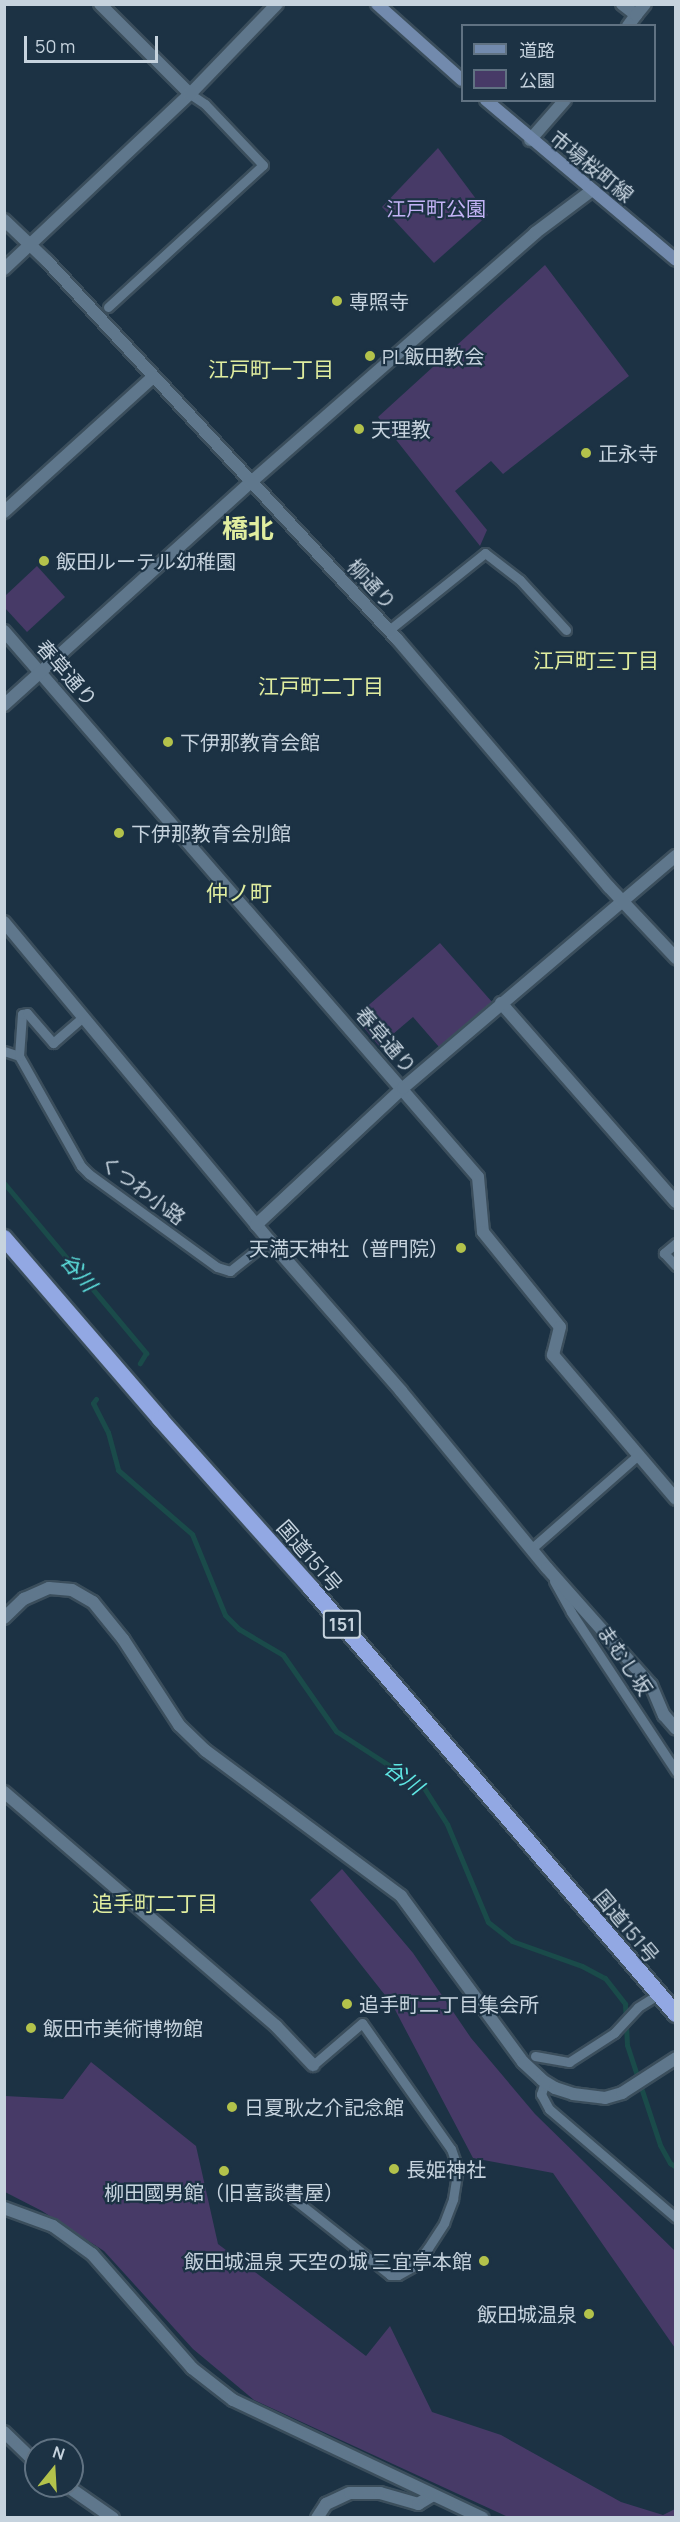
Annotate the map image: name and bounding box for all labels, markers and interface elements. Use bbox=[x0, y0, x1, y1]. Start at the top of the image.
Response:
scale bar bbox=[27, 24, 160, 62]
legend bbox=[461, 24, 656, 102]
text: 50 m bbox=[35, 34, 75, 58]
text: 道路 bbox=[519, 38, 555, 62]
text: 公園 bbox=[519, 68, 555, 92]
street label: 市場桜町線 bbox=[546, 125, 638, 207]
park label: 江戸町公園 bbox=[386, 196, 486, 220]
place label: 専照寺 bbox=[349, 289, 409, 313]
marker: 専照寺 bbox=[330, 294, 344, 308]
place label: PL飯田教会 bbox=[382, 344, 484, 368]
marker: PL飯田教会 bbox=[363, 349, 377, 363]
district label: 江戸町一丁目 bbox=[208, 356, 334, 382]
place label: 天理教 bbox=[371, 417, 431, 441]
marker: 天理教 bbox=[352, 422, 366, 436]
place label: 正永寺 bbox=[598, 441, 658, 465]
marker: 正永寺 bbox=[579, 446, 593, 460]
district label: 橋北 bbox=[222, 513, 274, 545]
place label: 飯田ルーテル幼稚園 bbox=[56, 549, 236, 573]
marker: 飯田ルーテル幼稚園 bbox=[37, 554, 51, 568]
street label: 柳通り bbox=[343, 554, 401, 614]
street label: 春草通り bbox=[32, 635, 102, 711]
district label: 江戸町三丁目 bbox=[533, 647, 659, 673]
district label: 江戸町二丁目 bbox=[258, 673, 384, 699]
place label: 下伊那教育会館 bbox=[180, 730, 320, 754]
marker: 下伊那教育会館 bbox=[161, 735, 175, 749]
place label: 下伊那教育会別館 bbox=[131, 821, 291, 845]
marker: 下伊那教育会別館 bbox=[112, 826, 126, 840]
district label: 仲ノ町 bbox=[206, 881, 272, 907]
street label: 春草通り bbox=[351, 1002, 421, 1078]
street label: くつわ小路 bbox=[96, 1150, 190, 1230]
place label: 天満天神社（普門院） bbox=[249, 1236, 449, 1260]
marker: 天満天神社（普門院） bbox=[454, 1241, 468, 1255]
water label: 谷川 bbox=[56, 1248, 102, 1296]
street label: 国道151号 bbox=[272, 1515, 348, 1597]
road number: 151 bbox=[322, 1609, 362, 1639]
street label: まむし坂 bbox=[593, 1620, 657, 1700]
water label: 谷川 bbox=[380, 1754, 428, 1800]
street label: 国道151号 bbox=[590, 1885, 664, 1967]
district label: 追手町二丁目 bbox=[92, 1890, 218, 1916]
place label: 追手町二丁目集会所 bbox=[359, 1992, 539, 2016]
marker: 追手町二丁目集会所 bbox=[340, 1997, 354, 2011]
place label: 飯田市美術博物館 bbox=[43, 2016, 203, 2040]
marker: 飯田市美術博物館 bbox=[24, 2021, 38, 2035]
place label: 日夏耿之介記念館 bbox=[244, 2095, 404, 2119]
marker: 日夏耿之介記念館 bbox=[225, 2100, 239, 2114]
place label: 長姫神社 bbox=[406, 2157, 486, 2181]
marker: 長姫神社 bbox=[387, 2162, 401, 2176]
marker: 柳田國男館（旧喜談書屋） bbox=[217, 2164, 231, 2178]
place label: 柳田國男館（旧喜談書屋） bbox=[104, 2180, 344, 2204]
place label: 飯田城温泉 天空の城 三宜亭本館 bbox=[184, 2249, 472, 2273]
marker: 飯田城温泉 天空の城 三宜亭本館 bbox=[477, 2254, 491, 2268]
place label: 飯田城温泉 bbox=[477, 2302, 577, 2326]
marker: 飯田城温泉 bbox=[582, 2307, 596, 2321]
north arrow bbox=[24, 2438, 84, 2498]
text: N bbox=[50, 2441, 68, 2465]

